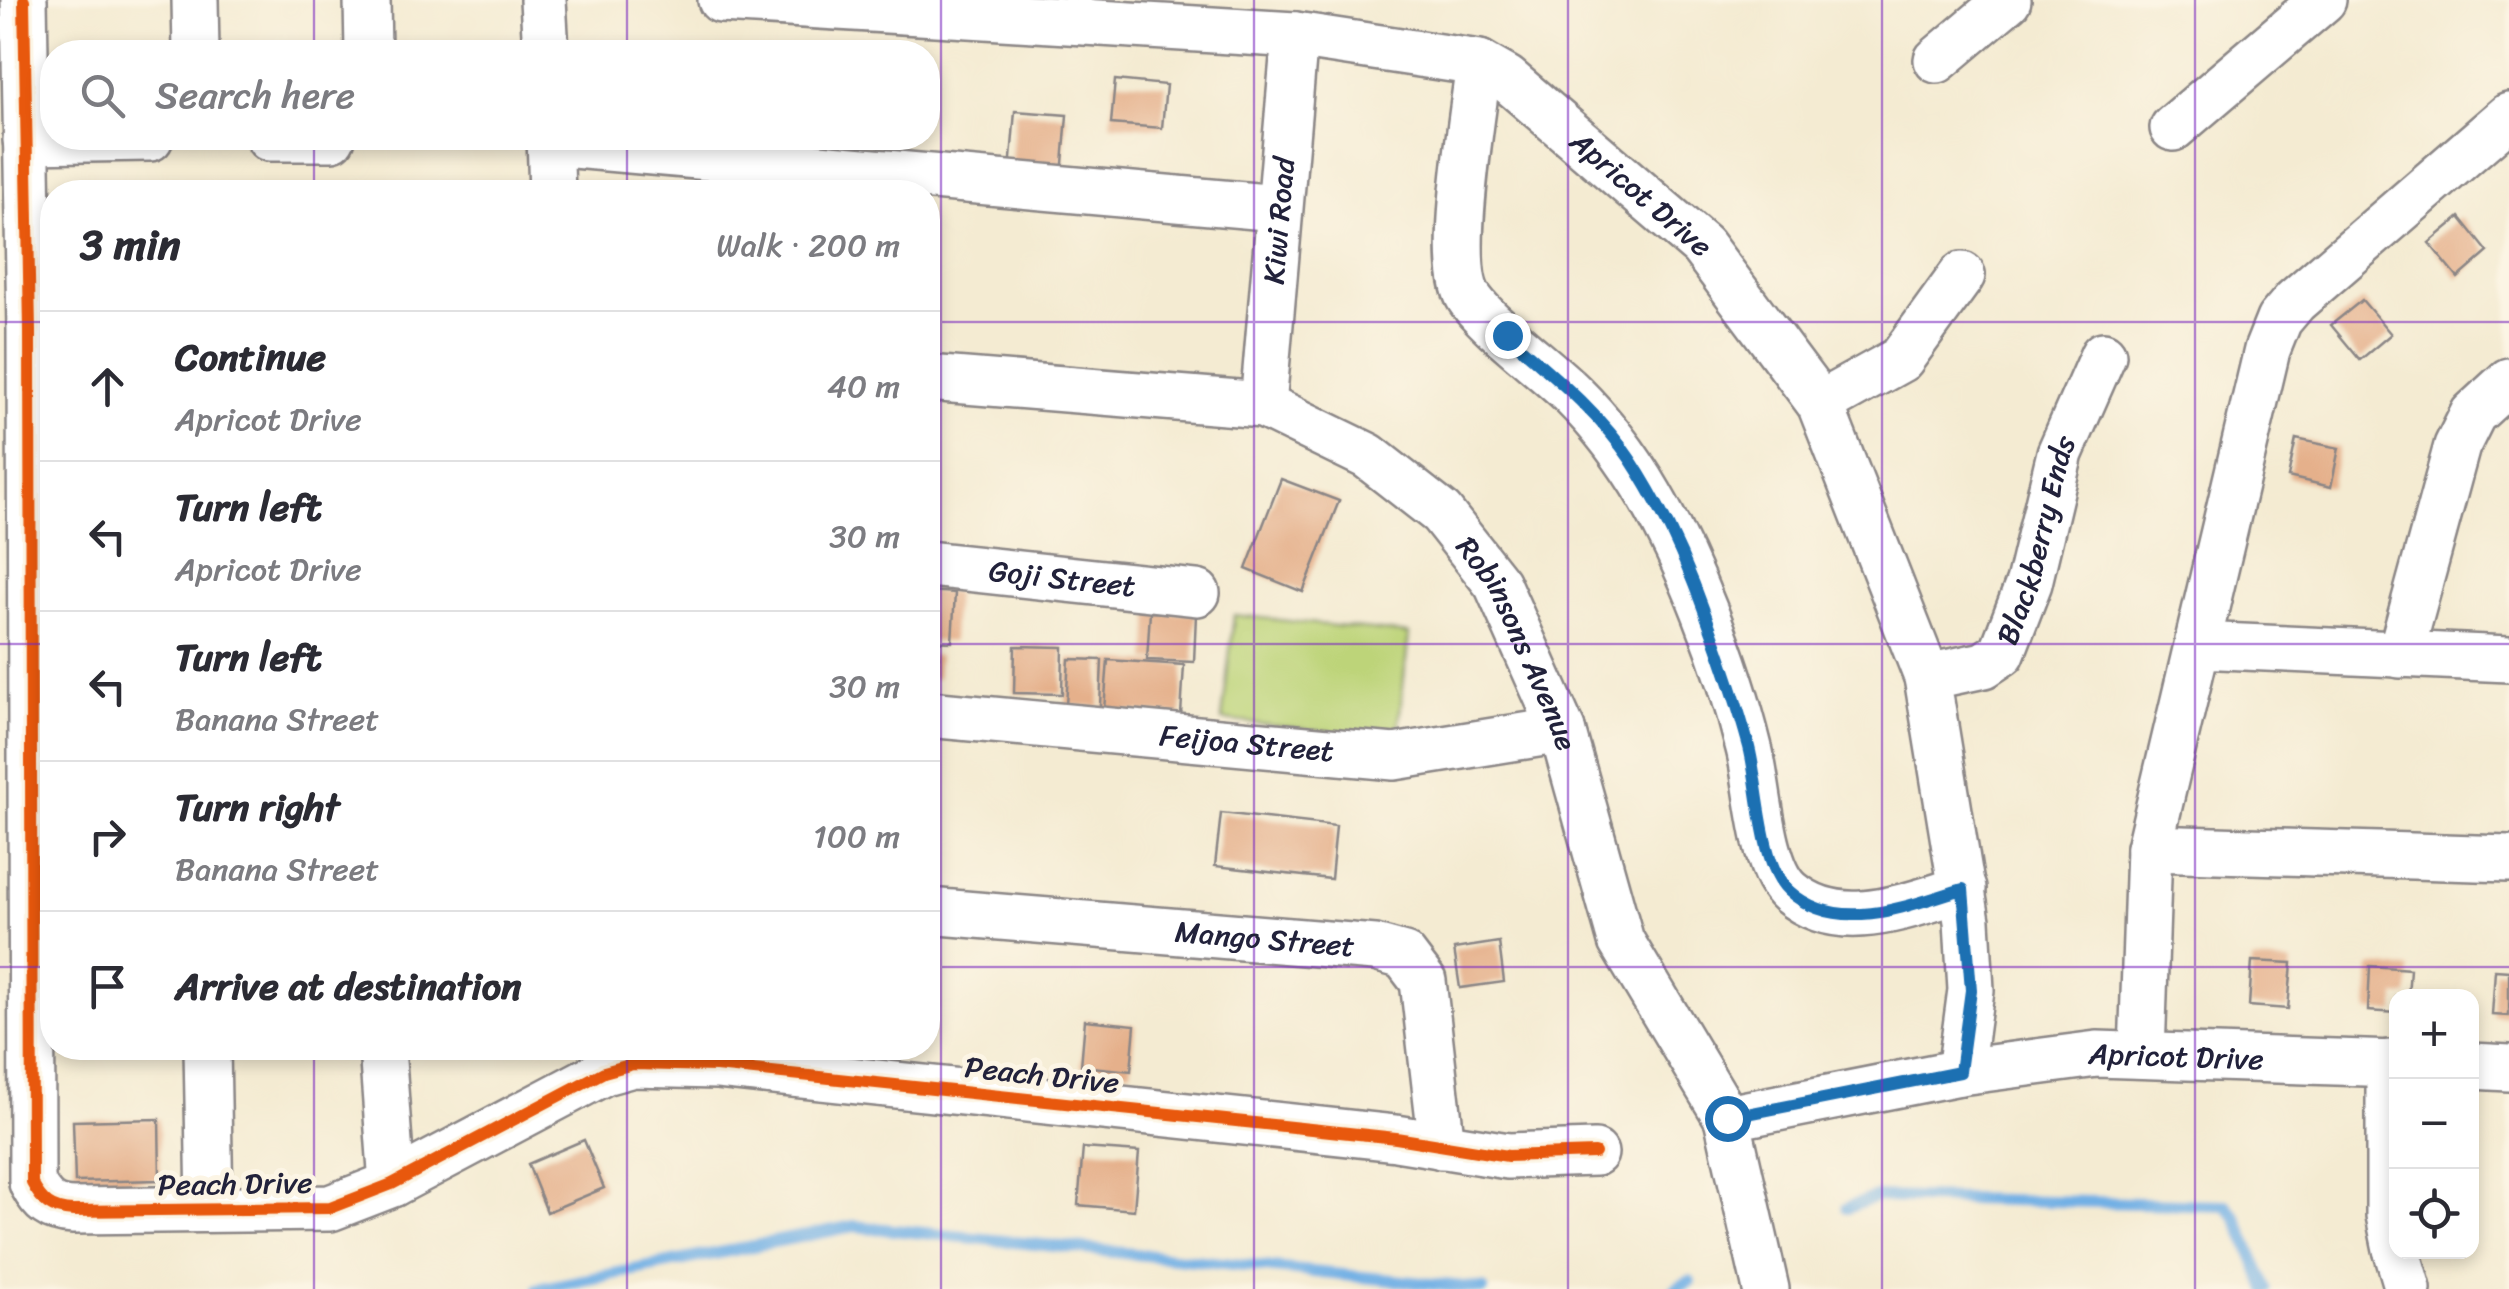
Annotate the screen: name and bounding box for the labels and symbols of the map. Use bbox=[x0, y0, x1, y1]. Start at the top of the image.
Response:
street label: Apricot Drive bbox=[1556, 116, 1725, 271]
street label: Kiwi Road bbox=[1247, 153, 1312, 286]
route end bbox=[1485, 313, 1531, 359]
street label: Blackberry Ends bbox=[1980, 426, 2092, 653]
street label: Robinsons Avenue bbox=[1441, 524, 1593, 756]
street label: Goji Street bbox=[986, 544, 1138, 613]
street label: Feijoa Street bbox=[1157, 708, 1336, 778]
street label: Mango Street bbox=[1173, 905, 1357, 973]
street label: Apricot Drive bbox=[2087, 1027, 2265, 1087]
street label: Peach Drive bbox=[962, 1040, 1122, 1110]
route start bbox=[1705, 1096, 1751, 1142]
street label: Peach Drive bbox=[157, 1156, 313, 1212]

